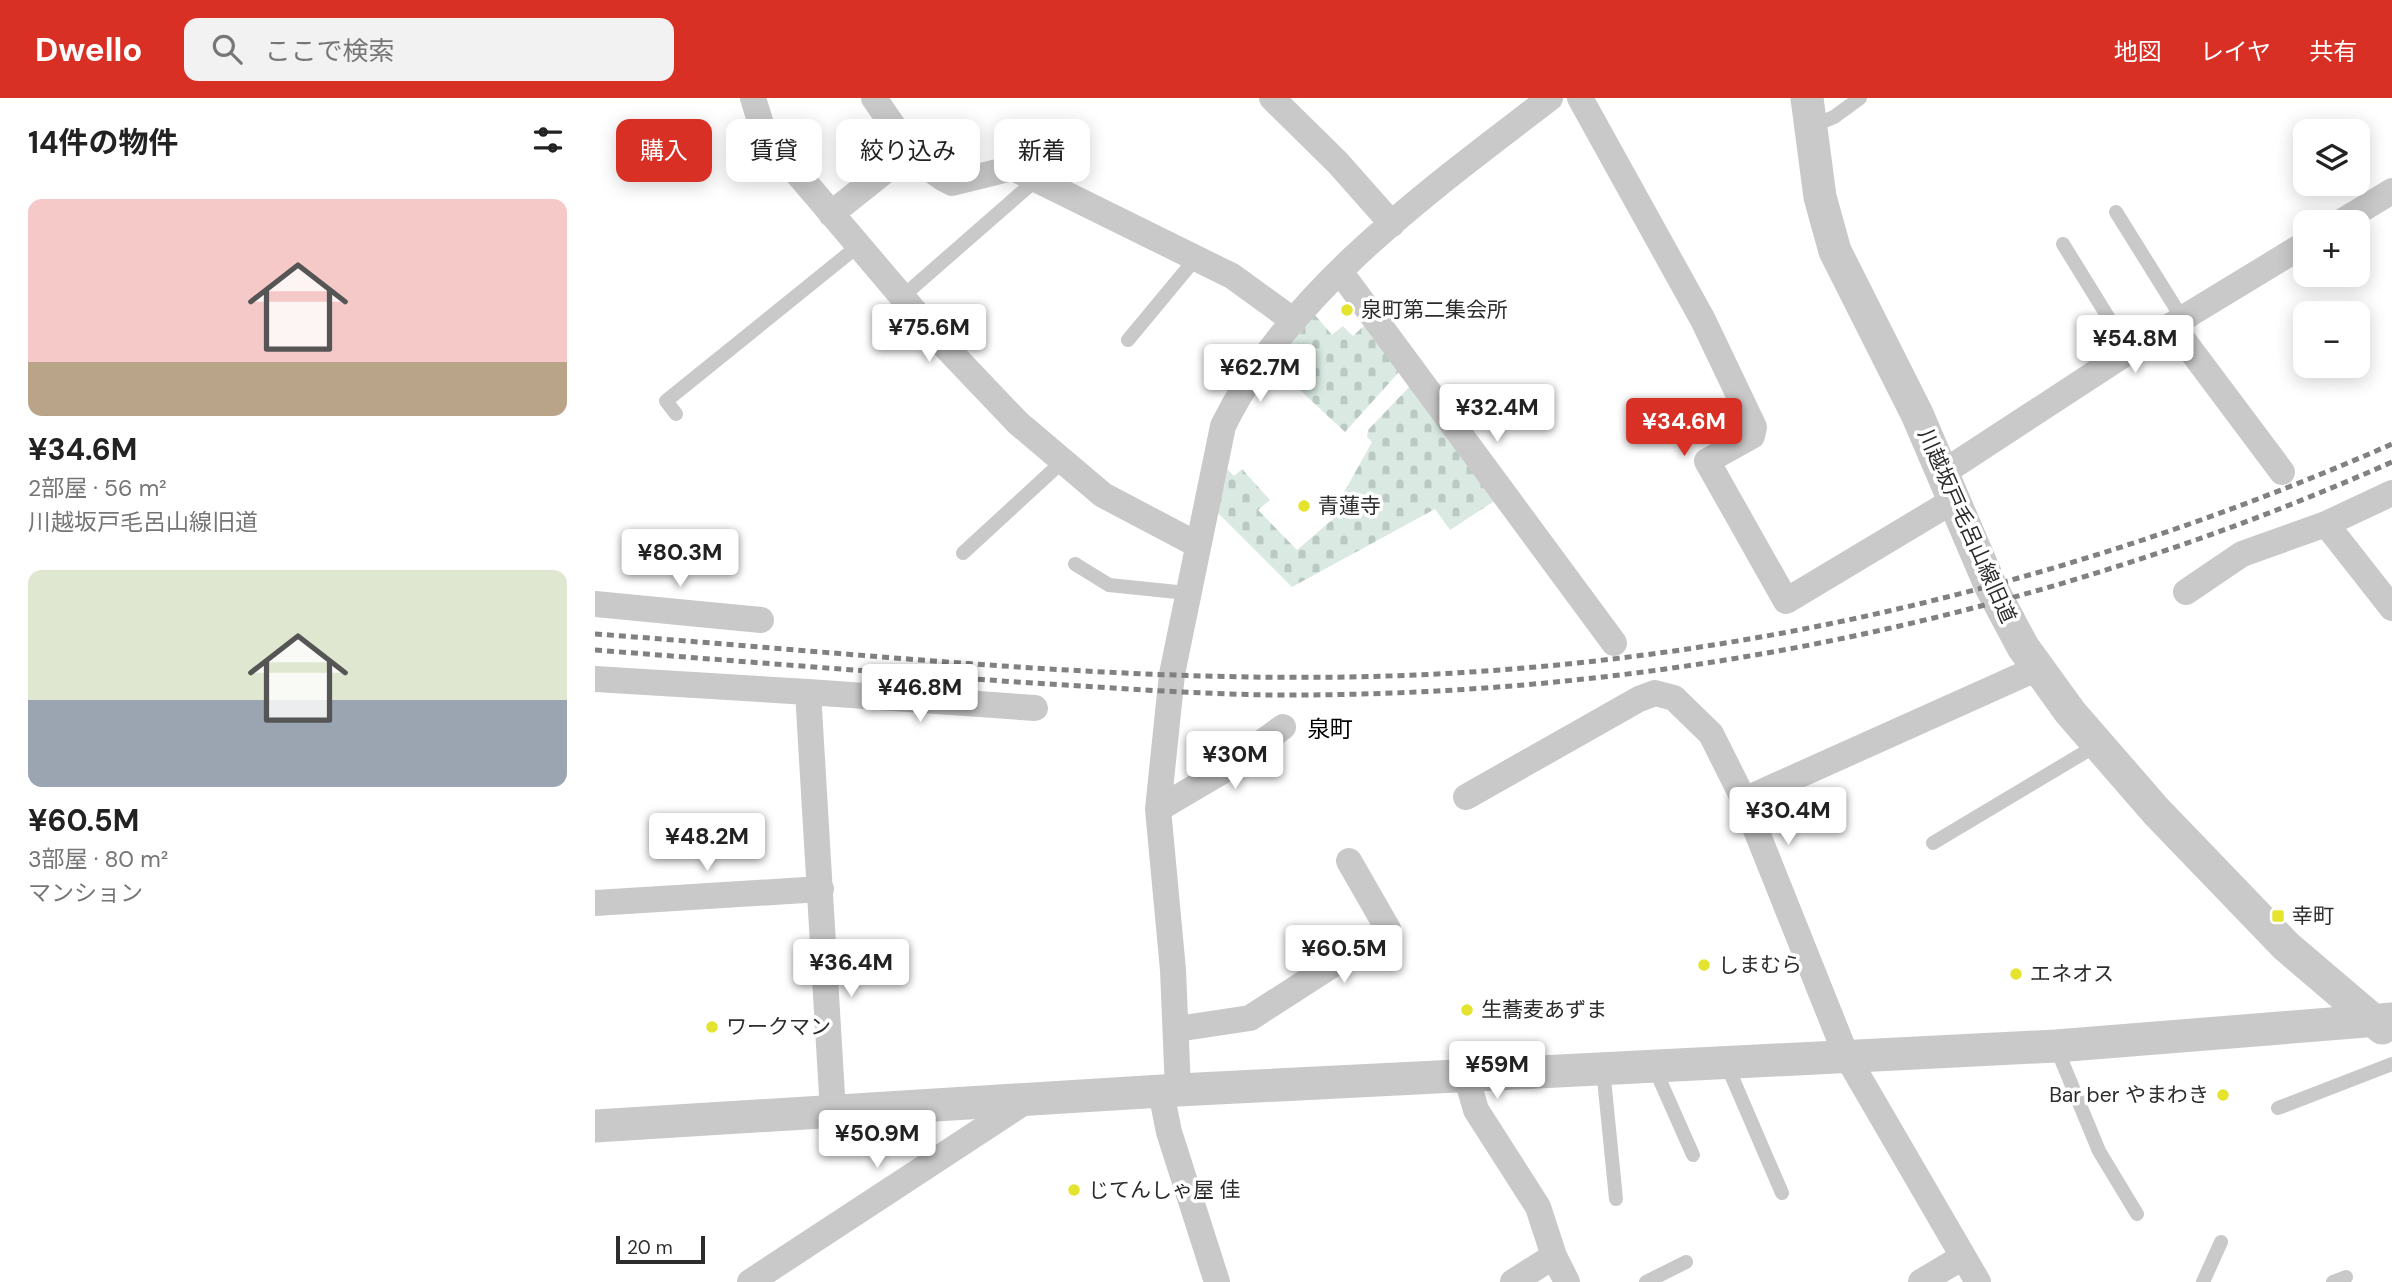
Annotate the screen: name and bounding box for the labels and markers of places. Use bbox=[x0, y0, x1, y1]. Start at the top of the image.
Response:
place label: 泉町第二集会所 bbox=[1361, 296, 1508, 324]
marker: 泉町第二集会所 bbox=[1339, 302, 1355, 318]
pin: ¥75.6M bbox=[872, 304, 986, 364]
pin: ¥54.8M bbox=[2078, 316, 2192, 375]
pin: ¥62.7M bbox=[1203, 344, 1317, 404]
pin: ¥32.4M bbox=[1440, 384, 1554, 444]
pin: ¥34.6M bbox=[1627, 398, 1741, 458]
place label: 青蓮寺 bbox=[1318, 492, 1381, 520]
marker: 青蓮寺 bbox=[1296, 498, 1312, 514]
pin: ¥80.3M bbox=[623, 530, 737, 589]
pin: ¥46.8M bbox=[863, 664, 977, 724]
pin: ¥30M bbox=[1194, 732, 1276, 791]
pin: ¥30.4M bbox=[1731, 788, 1845, 847]
pin: ¥48.2M bbox=[650, 814, 764, 873]
place label: 幸町 bbox=[2292, 902, 2334, 930]
marker: 幸町 bbox=[2270, 908, 2286, 924]
pin: ¥60.5M bbox=[1287, 926, 1401, 985]
pin: ¥36.4M bbox=[794, 940, 908, 999]
place label: しまむら bbox=[1718, 951, 1802, 979]
marker: しまむら bbox=[1696, 957, 1712, 973]
place label: エネオス bbox=[2030, 960, 2114, 988]
marker: エネオス bbox=[2008, 966, 2024, 982]
place label: 生蕎麦あずま bbox=[1481, 996, 1607, 1024]
marker: 生蕎麦あずま bbox=[1459, 1002, 1475, 1018]
place label: ワークマン bbox=[726, 1013, 831, 1041]
marker: ワークマン bbox=[704, 1019, 720, 1035]
pin: ¥59M bbox=[1456, 1042, 1538, 1101]
place label: Bar ber やまわき bbox=[2049, 1081, 2209, 1109]
marker: Bar ber やまわき bbox=[2215, 1087, 2231, 1103]
pin: ¥50.9M bbox=[820, 1110, 934, 1170]
place label: じてんしゃ屋 佳 bbox=[1088, 1176, 1241, 1204]
marker: じてんしゃ屋 佳 bbox=[1066, 1182, 1082, 1198]

